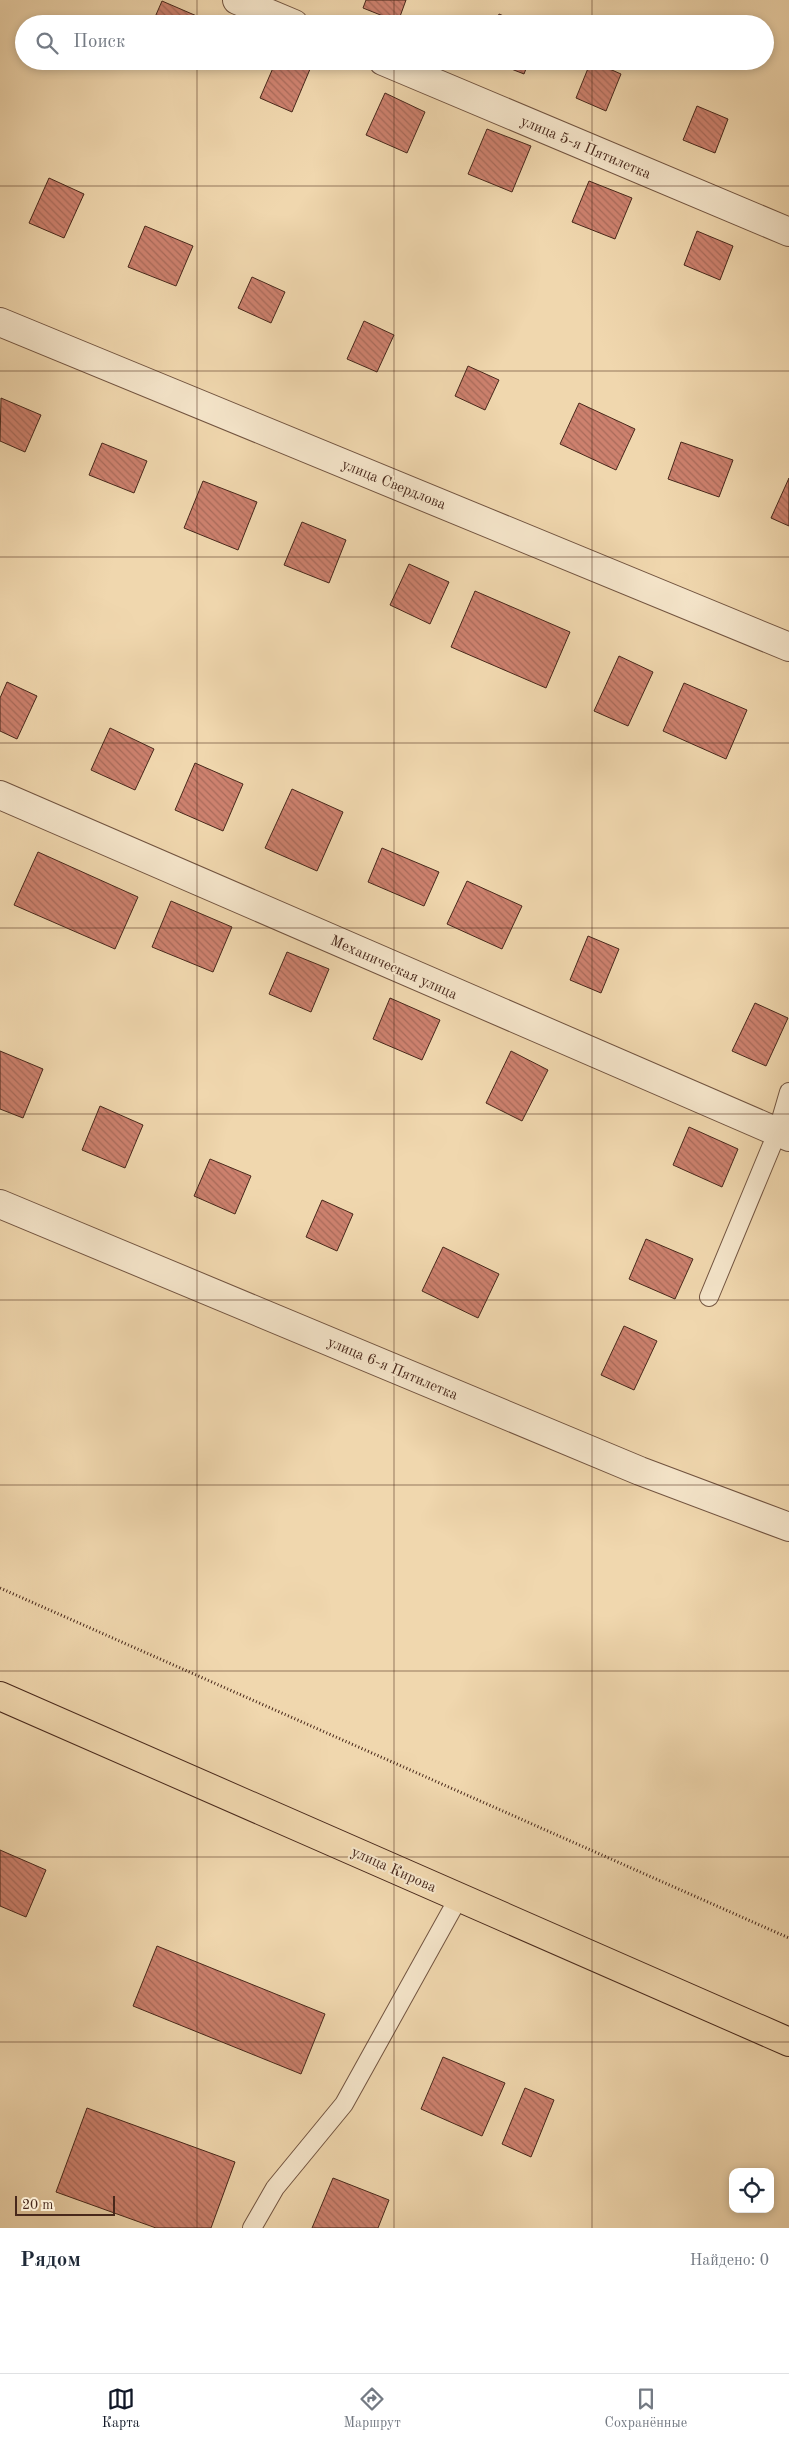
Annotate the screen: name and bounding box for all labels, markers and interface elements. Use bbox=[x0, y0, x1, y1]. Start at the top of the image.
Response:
search box bbox=[15, 15, 774, 70]
icon: search bbox=[33, 29, 61, 57]
text: Поиск bbox=[73, 33, 125, 52]
street label: улица 5-я Пятилетка bbox=[518, 114, 653, 183]
street label: улица Свердлова bbox=[339, 458, 448, 513]
street label: Механическая улица bbox=[328, 934, 460, 1003]
street label: улица 6-я Пятилетка bbox=[325, 1335, 460, 1404]
street label: улица Кирова bbox=[349, 1845, 439, 1896]
map controls bbox=[729, 2168, 774, 2213]
button: locate bbox=[729, 2168, 774, 2213]
scale bar bbox=[15, 2193, 115, 2216]
text: 20 m bbox=[22, 2198, 53, 2212]
text: Рядом bbox=[20, 2250, 81, 2271]
text: Найдено: 0 bbox=[690, 2253, 769, 2269]
tab: Карта bbox=[102, 2385, 140, 2432]
tab: Маршрут bbox=[343, 2385, 401, 2432]
tab: Сохранённые bbox=[605, 2385, 687, 2432]

